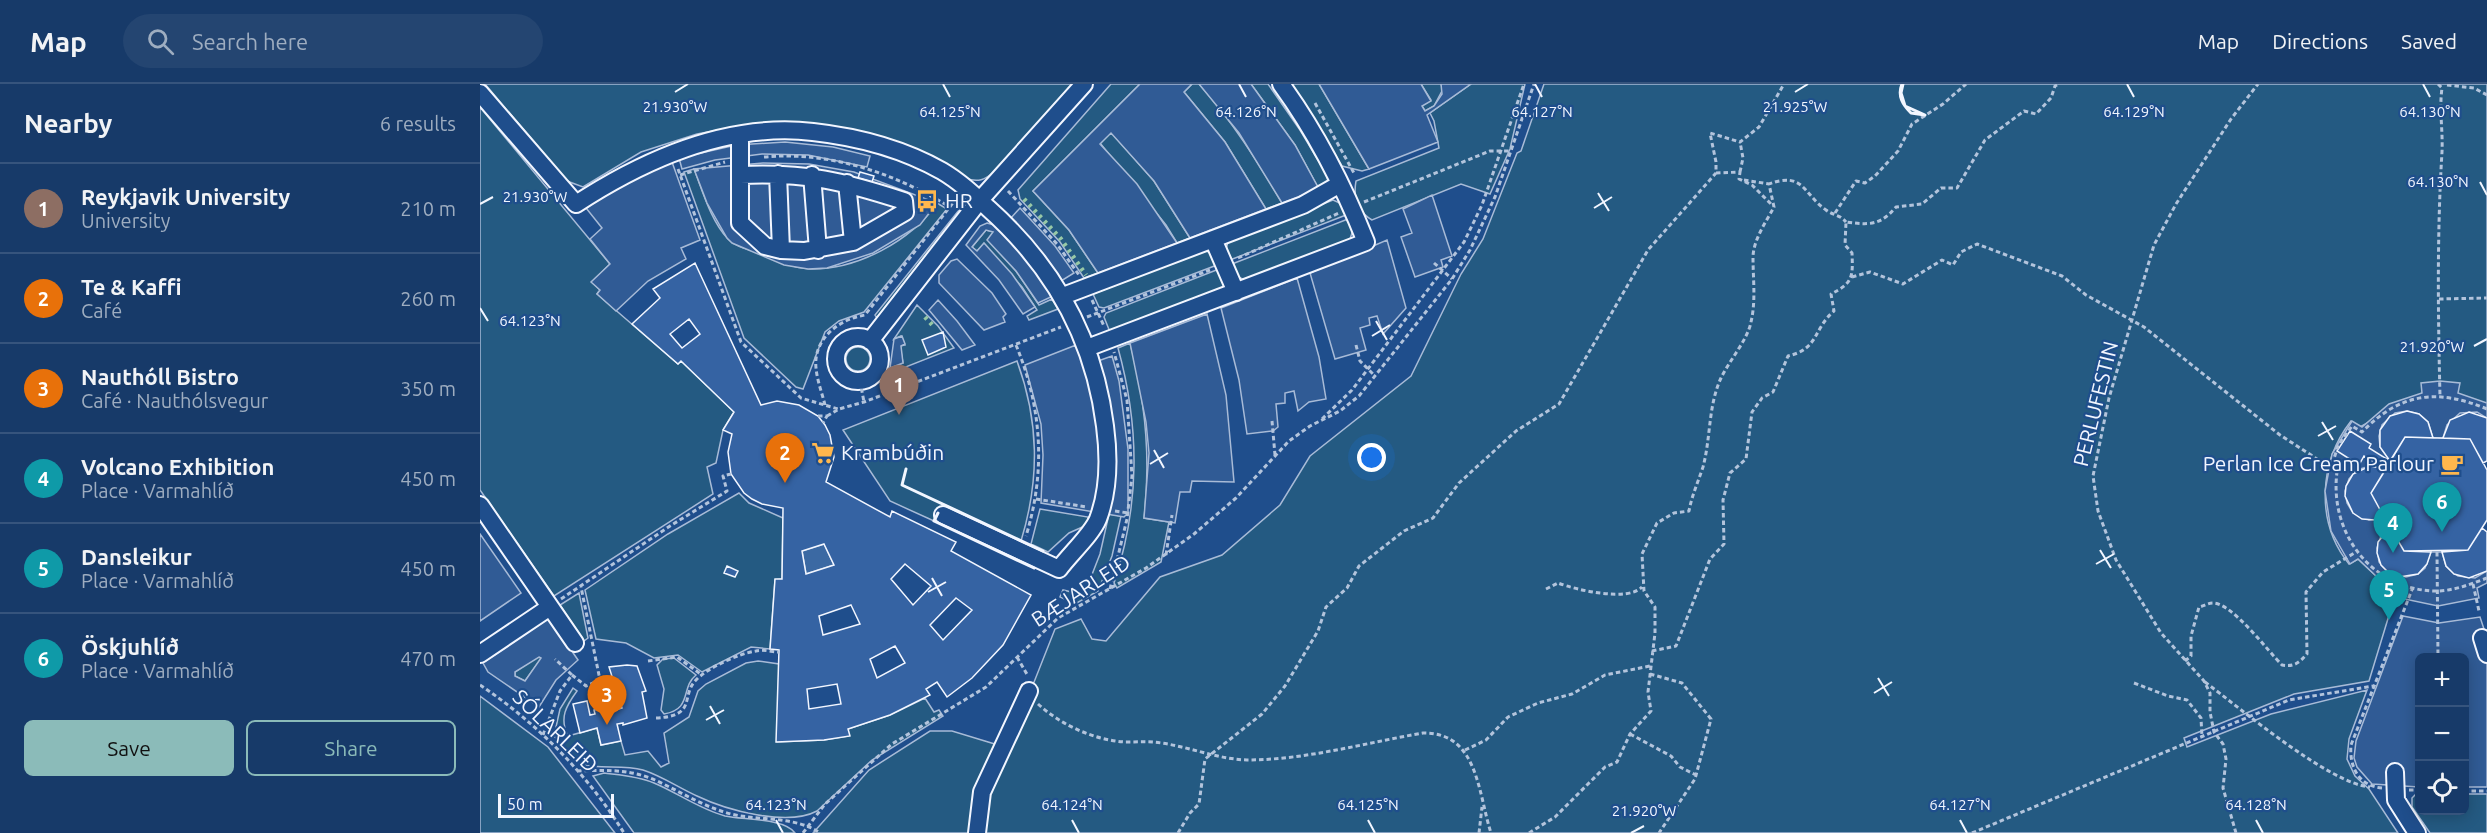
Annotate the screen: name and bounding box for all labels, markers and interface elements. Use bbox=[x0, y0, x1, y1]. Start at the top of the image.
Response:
search box bbox=[123, 14, 543, 68]
icon: search bbox=[144, 25, 177, 58]
text: Map bbox=[30, 26, 87, 57]
text: Search here bbox=[192, 29, 308, 54]
text: Map bbox=[2198, 29, 2239, 53]
text: Directions bbox=[2272, 29, 2368, 53]
text: Saved bbox=[2401, 29, 2457, 53]
text: 21.930°W bbox=[643, 98, 707, 115]
text: 21.925°W bbox=[1763, 98, 1827, 115]
text: 64.125°N bbox=[919, 103, 981, 120]
text: 64.126°N bbox=[1215, 103, 1277, 120]
text: 64.127°N bbox=[1511, 103, 1573, 120]
text: 64.129°N bbox=[2103, 103, 2165, 120]
text: 64.130°N bbox=[2399, 103, 2461, 120]
text: Nearby bbox=[24, 109, 112, 138]
text: 6 results bbox=[380, 112, 456, 135]
text: 64.130°N bbox=[2407, 173, 2469, 190]
text: Reykjavik University bbox=[81, 184, 290, 209]
text: 21.930°W bbox=[503, 188, 567, 205]
bus stop icon: HR bbox=[914, 188, 940, 214]
place label: HR bbox=[945, 188, 973, 212]
text: 1 bbox=[38, 197, 49, 220]
text: 210 m bbox=[400, 197, 456, 220]
text: University bbox=[81, 209, 170, 232]
text: Te & Kaffi bbox=[81, 274, 182, 299]
text: 2 bbox=[38, 287, 49, 310]
text: 260 m bbox=[400, 287, 456, 310]
text: Café bbox=[81, 299, 122, 322]
text: 64.123°N bbox=[499, 312, 561, 329]
text: 21.920°W bbox=[2400, 338, 2464, 355]
street label: PERLUFESTIN bbox=[2068, 339, 2122, 469]
text: Nauthóll Bistro bbox=[81, 364, 239, 389]
pin: 1 bbox=[880, 366, 918, 415]
text: 3 bbox=[38, 377, 49, 400]
text: 350 m bbox=[400, 377, 456, 400]
text: Café · Nauthólsvegur bbox=[81, 389, 268, 412]
pin: 2 bbox=[766, 434, 804, 483]
supermarket icon: Krambúðin bbox=[810, 440, 836, 466]
place label: Krambúðin bbox=[841, 440, 944, 464]
your location bbox=[1357, 443, 1386, 472]
place label: Perlan Ice Cream Parlour bbox=[2203, 451, 2434, 475]
cafe icon: Perlan Ice Cream Parlour bbox=[2439, 451, 2465, 477]
text: Volcano Exhibition bbox=[81, 454, 274, 479]
text: 4 bbox=[38, 467, 49, 490]
text: 450 m bbox=[400, 467, 456, 490]
text: Place · Varmahlíð bbox=[81, 479, 234, 502]
pin: 6 bbox=[2422, 482, 2462, 532]
pin: 4 bbox=[2374, 504, 2412, 553]
text: Dansleikur bbox=[81, 544, 192, 569]
street label: BÆJARLEIÐ bbox=[1027, 549, 1134, 631]
text: 5 bbox=[38, 557, 49, 580]
text: 450 m bbox=[400, 557, 456, 580]
text: Place · Varmahlíð bbox=[81, 569, 234, 592]
pin: 5 bbox=[2370, 570, 2408, 620]
text: Öskjuhlíð bbox=[81, 634, 179, 659]
text: 6 bbox=[38, 647, 49, 670]
text: 470 m bbox=[400, 647, 456, 670]
map controls bbox=[2415, 653, 2469, 815]
button: + bbox=[2415, 653, 2469, 707]
text: Place · Varmahlíð bbox=[81, 659, 234, 682]
pin: 3 bbox=[588, 676, 626, 725]
street label: SÓLARLEIÐ bbox=[508, 684, 603, 777]
button: − bbox=[2415, 707, 2469, 761]
button: Save bbox=[24, 720, 234, 776]
button: Share bbox=[246, 720, 456, 776]
button: locate bbox=[2415, 761, 2469, 815]
scale bar bbox=[498, 791, 614, 818]
text: 50 m bbox=[507, 795, 543, 813]
text: 64.123°N bbox=[745, 796, 807, 813]
text: 64.124°N bbox=[1041, 796, 1103, 813]
text: 64.125°N bbox=[1337, 796, 1399, 813]
text: 64.127°N bbox=[1929, 796, 1991, 813]
text: 64.128°N bbox=[2225, 796, 2287, 813]
text: 21.920°W bbox=[1612, 802, 1676, 819]

